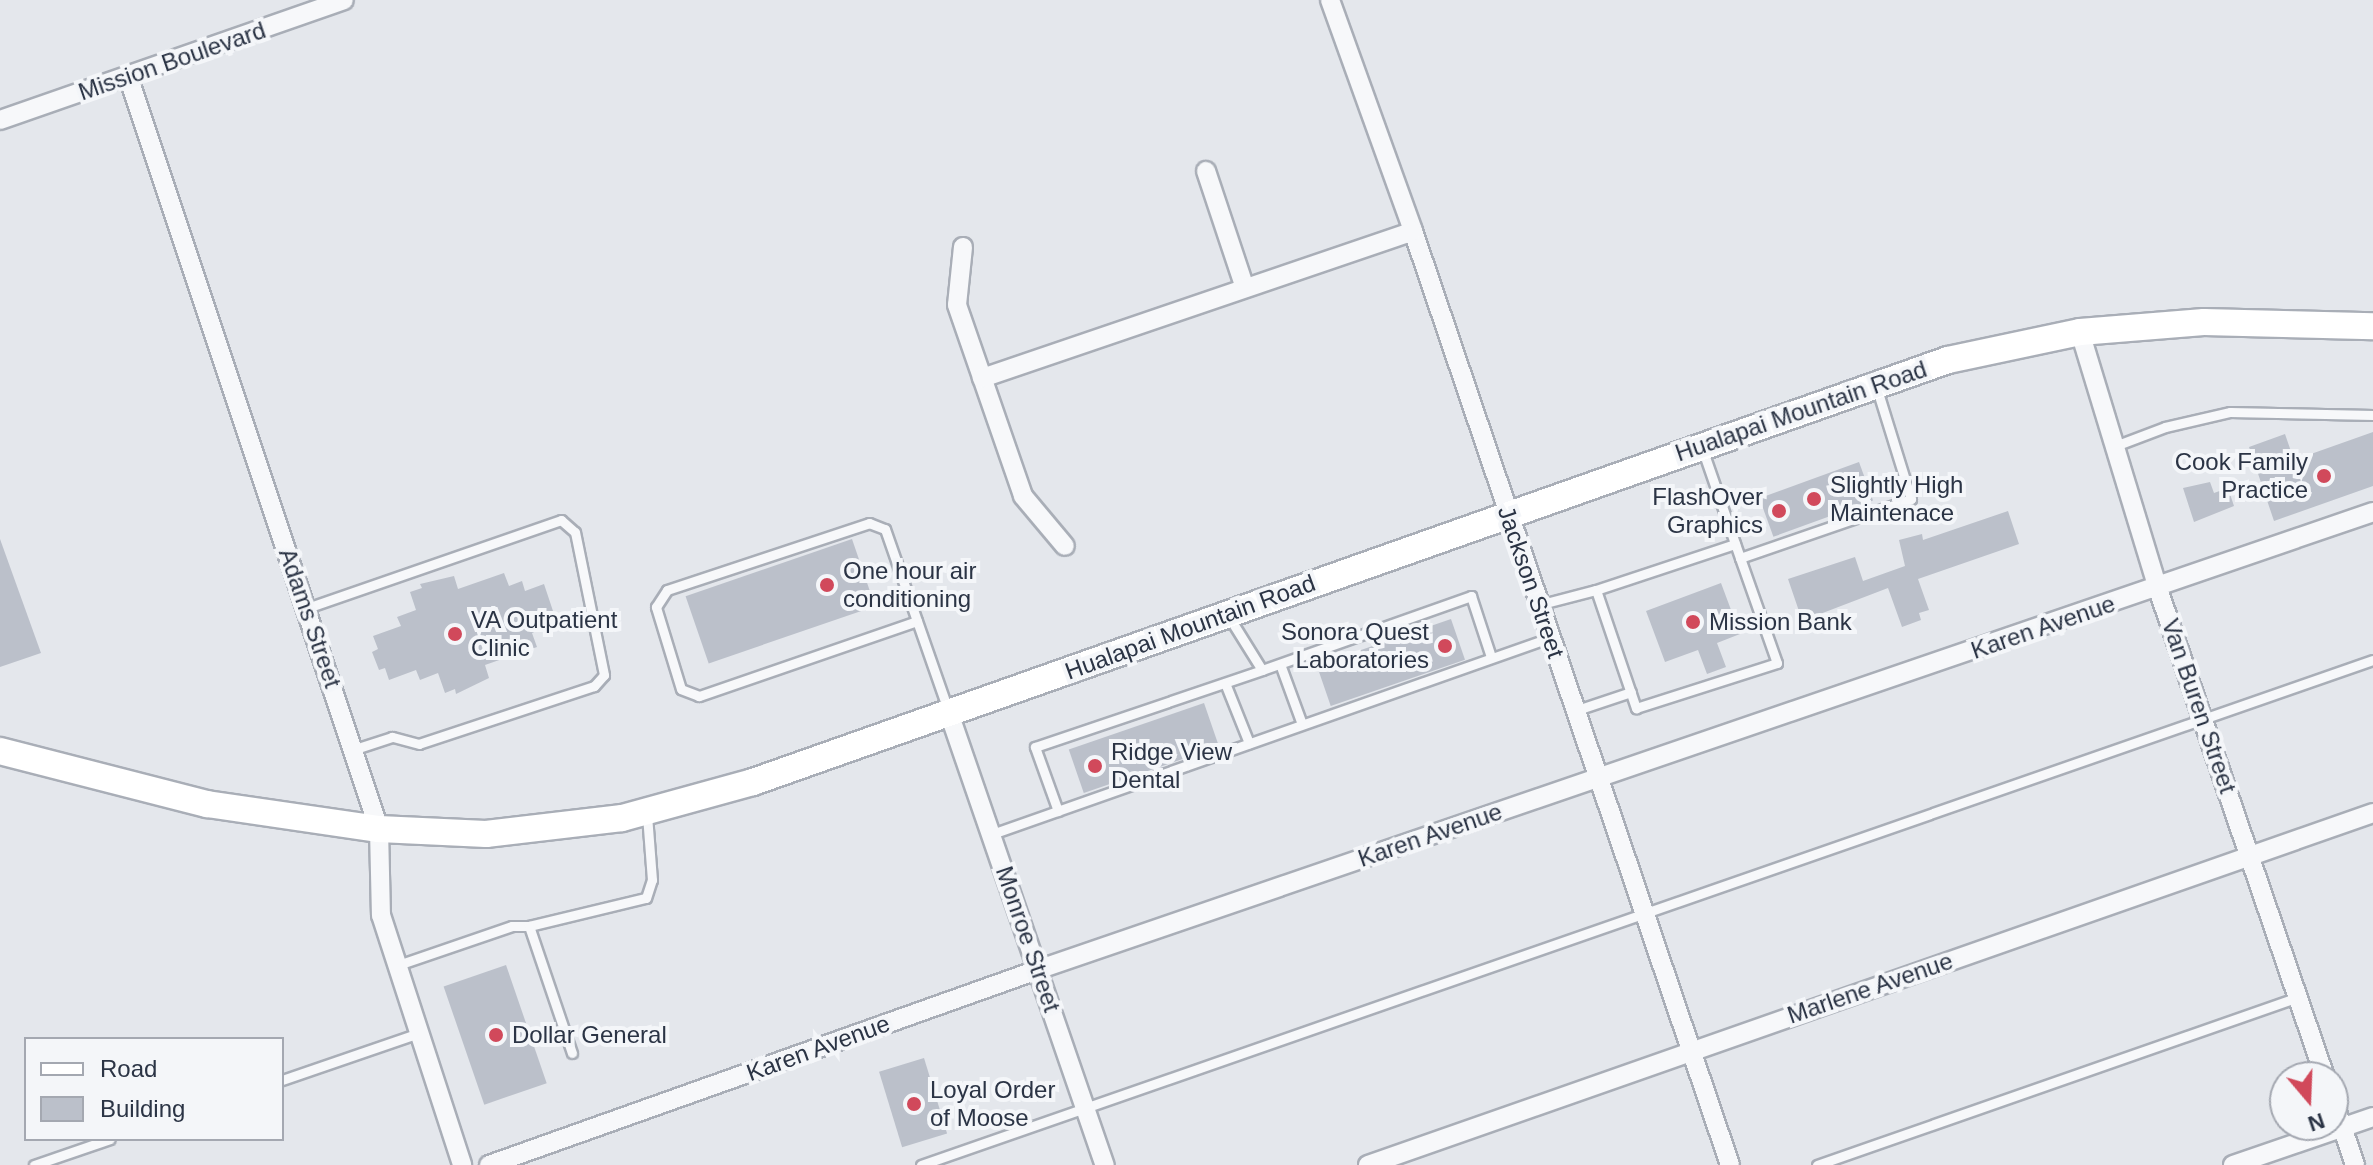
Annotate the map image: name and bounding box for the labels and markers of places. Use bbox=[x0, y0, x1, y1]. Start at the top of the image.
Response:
place label: Cook Family Practice bbox=[2175, 448, 2308, 504]
marker: Cook Family Practice bbox=[2315, 467, 2333, 485]
place label: Slightly High Maintenace bbox=[1830, 471, 1963, 527]
place label: FlashOver Graphics bbox=[1652, 483, 1763, 539]
marker: Slightly High Maintenace bbox=[1805, 490, 1823, 508]
marker: FlashOver Graphics bbox=[1770, 502, 1788, 520]
place label: One hour air conditioning bbox=[843, 557, 976, 613]
marker: One hour air conditioning bbox=[818, 576, 836, 594]
place label: VA Outpatient Clinic bbox=[471, 606, 619, 662]
place label: Mission Bank bbox=[1709, 608, 1852, 636]
marker: Mission Bank bbox=[1684, 613, 1702, 631]
place label: Sonora Quest Laboratories bbox=[1281, 618, 1429, 674]
marker: VA Outpatient Clinic bbox=[446, 625, 464, 643]
marker: Sonora Quest Laboratories bbox=[1436, 637, 1454, 655]
place label: Ridge View Dental bbox=[1111, 738, 1232, 794]
marker: Ridge View Dental bbox=[1086, 757, 1104, 775]
place label: Dollar General bbox=[512, 1021, 667, 1049]
marker: Dollar General bbox=[487, 1026, 505, 1044]
place label: Loyal Order of Moose bbox=[930, 1076, 1055, 1132]
marker: Loyal Order of Moose bbox=[905, 1095, 923, 1113]

